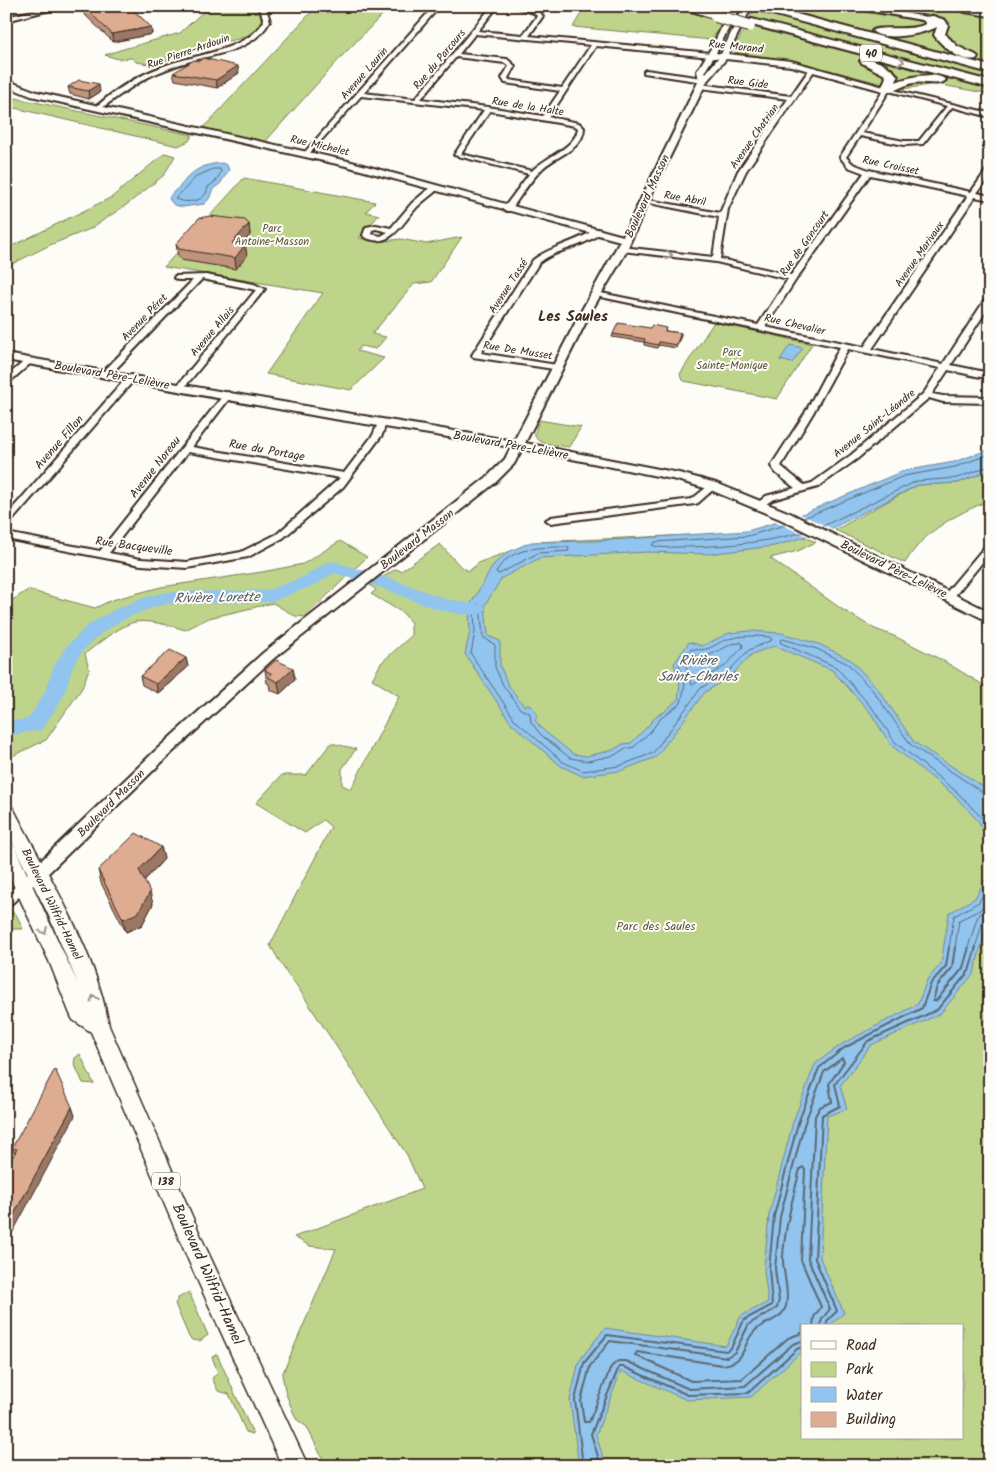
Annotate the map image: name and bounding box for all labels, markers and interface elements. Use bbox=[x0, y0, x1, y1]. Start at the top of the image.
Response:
street label: Rue du Parcours bbox=[409, 25, 471, 94]
street label: Rue Pierre-Ardouin bbox=[145, 29, 232, 75]
street label: Rue Morand bbox=[708, 35, 765, 59]
street label: Avenue Laurin bbox=[337, 43, 393, 104]
road number: 40 bbox=[860, 44, 882, 62]
one-way arrow bbox=[896, 56, 904, 66]
street label: Rue Gide bbox=[727, 72, 769, 94]
street label: Rue de la Halte bbox=[491, 92, 565, 122]
street label: Avenue Chatrian bbox=[726, 100, 784, 173]
street label: Rue Michelet bbox=[289, 130, 352, 162]
street label: Boulevard Masson bbox=[620, 151, 675, 241]
street label: Rue Croisset bbox=[861, 151, 921, 181]
street label: Rue Abril bbox=[662, 186, 708, 212]
street label: Rue de Goncourt bbox=[775, 206, 835, 280]
street label: Avenue Marivaux bbox=[890, 218, 949, 291]
park label: Parc Antoine-Masson bbox=[235, 220, 309, 251]
one-way arrow bbox=[665, 249, 673, 260]
street label: Avenue Tassé bbox=[484, 255, 534, 317]
street label: Avenue Péret bbox=[117, 289, 173, 346]
street label: Avenue Allais bbox=[186, 302, 240, 361]
district label: Les Saules bbox=[538, 305, 608, 329]
street label: Rue Chevalier bbox=[762, 309, 828, 341]
street label: Rue De Musset bbox=[482, 337, 555, 365]
park label: Parc Sainte-Monique bbox=[696, 344, 768, 375]
street label: Boulevard Père-Lelièvre bbox=[53, 356, 172, 395]
street label: Avenue Saint-Léandre bbox=[830, 385, 920, 463]
street label: Avenue Fillon bbox=[30, 411, 89, 474]
street label: Boulevard Père-Lelièvre bbox=[452, 426, 571, 465]
street label: Avenue Noreau bbox=[125, 432, 186, 503]
street label: Rue du Portage bbox=[227, 434, 307, 467]
street label: Boulevard Masson bbox=[376, 504, 459, 575]
street label: Rue Bacqueville bbox=[94, 532, 174, 561]
street label: Boulevard Père-Lelièvre bbox=[837, 535, 951, 604]
water label: Rivière Lorette bbox=[174, 586, 262, 610]
water label: Rivière Saint-Charles bbox=[658, 650, 740, 688]
street label: Boulevard Masson bbox=[73, 765, 150, 842]
street label: Boulevard Wilfrid-Hamel bbox=[16, 845, 87, 963]
park label: Parc des Saules bbox=[617, 917, 695, 936]
one-way arrow bbox=[38, 926, 49, 935]
one-way arrow bbox=[89, 995, 99, 1003]
road number: 138 bbox=[152, 1172, 180, 1190]
street label: Boulevard Wilfrid-Hamel bbox=[165, 1200, 249, 1349]
legend bbox=[801, 1324, 964, 1440]
text: Road bbox=[846, 1334, 877, 1358]
text: Park bbox=[846, 1358, 874, 1382]
text: Water bbox=[846, 1384, 883, 1408]
text: Building bbox=[846, 1408, 896, 1432]

